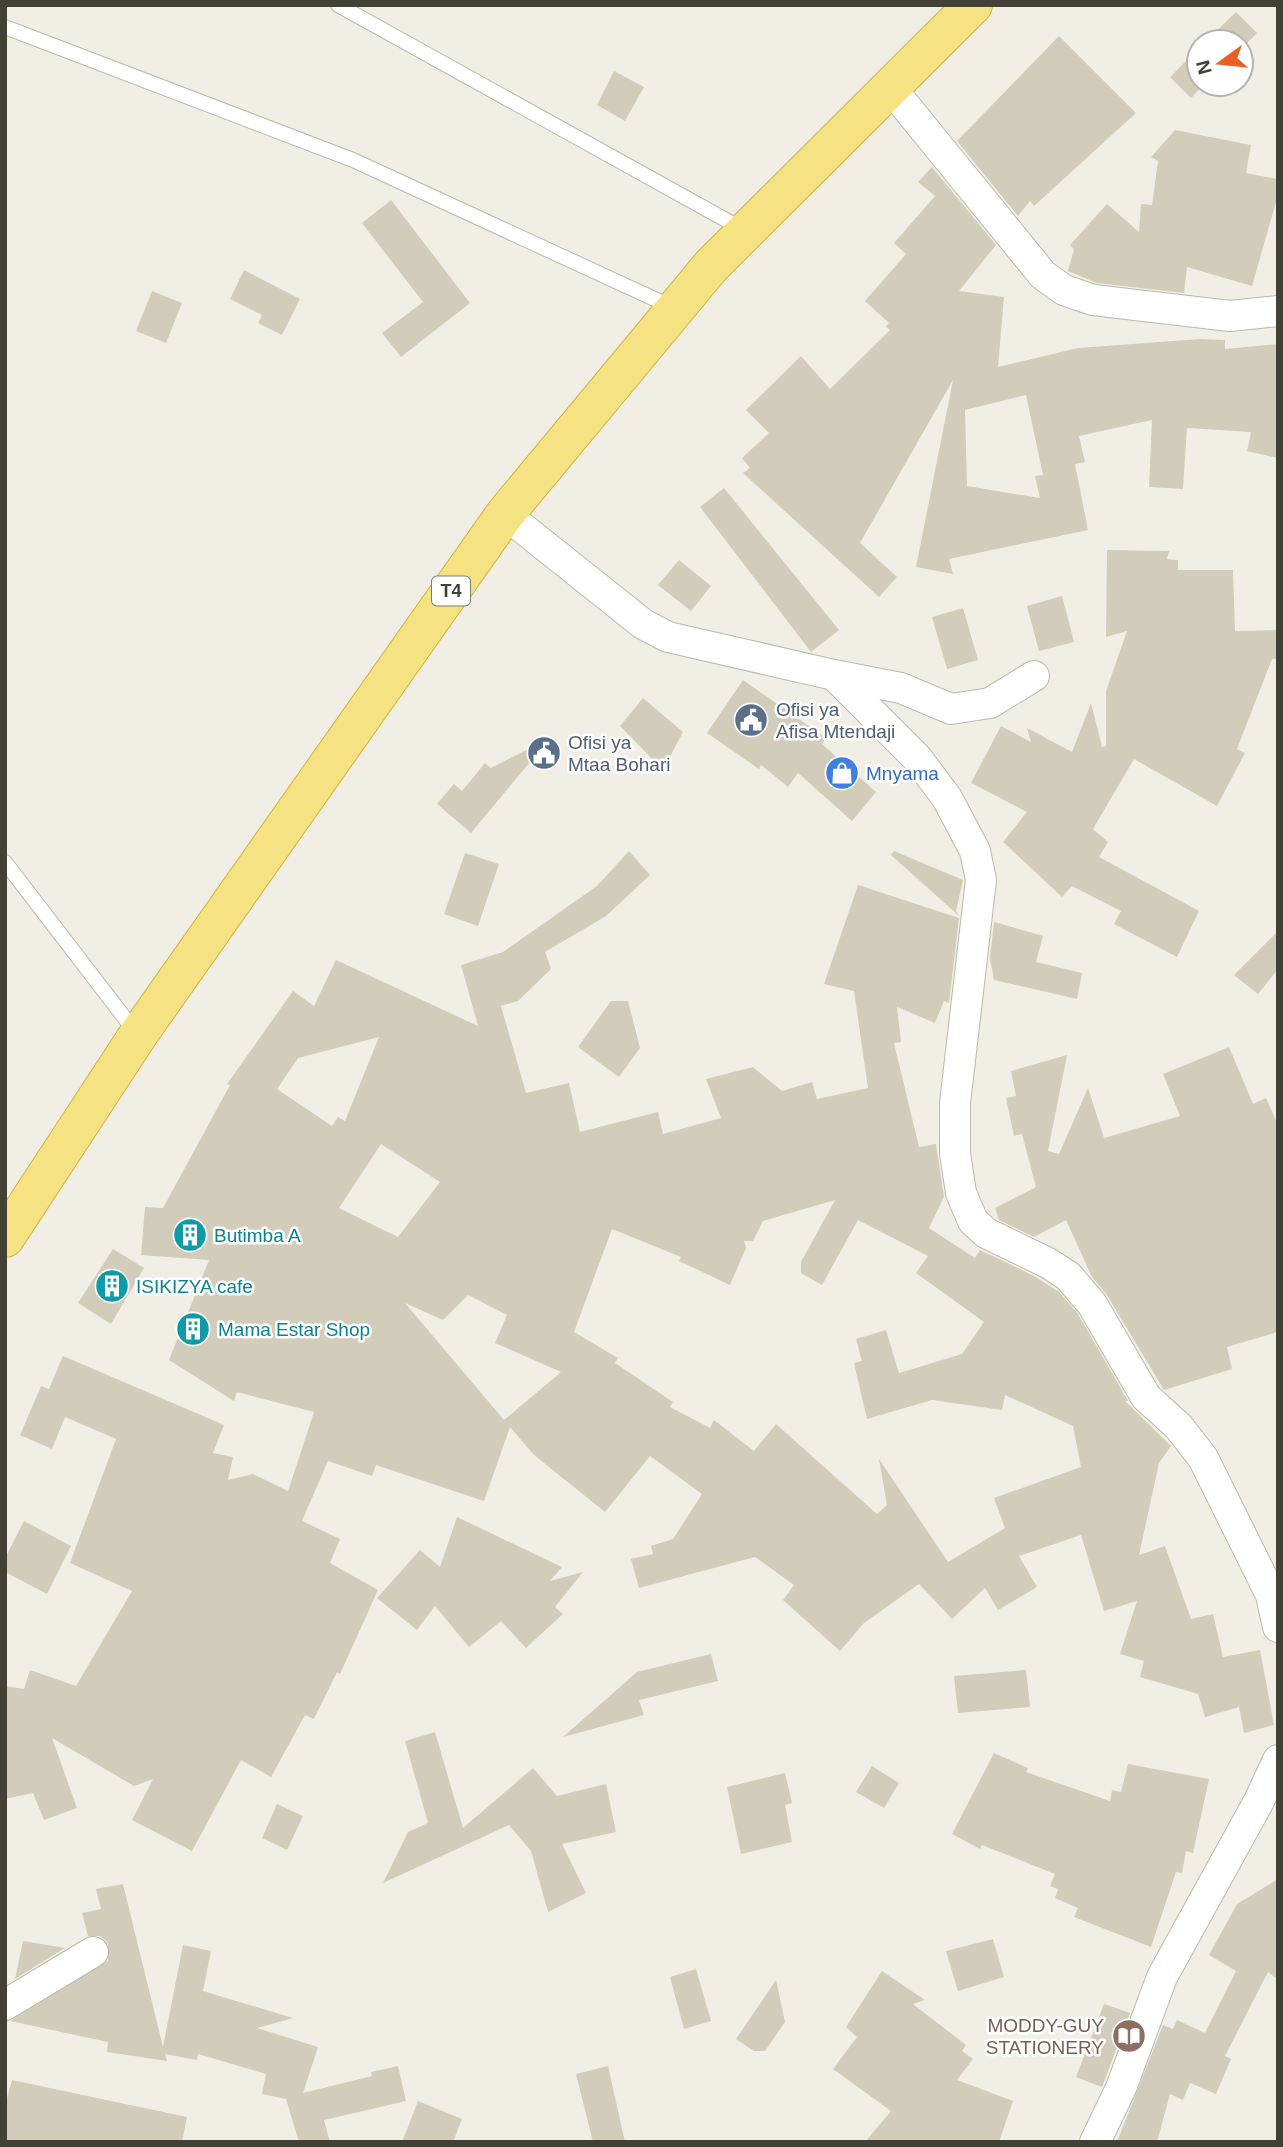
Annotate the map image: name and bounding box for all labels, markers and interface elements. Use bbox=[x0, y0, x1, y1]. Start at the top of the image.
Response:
north arrow bbox=[1185, 28, 1255, 98]
text: N bbox=[1192, 58, 1216, 77]
road number: T4 bbox=[432, 576, 470, 606]
place label: Ofisi ya Afisa Mtendaji bbox=[776, 699, 895, 742]
public building icon: Ofisi ya Afisa Mtendaji bbox=[732, 701, 770, 739]
place label: Ofisi ya Mtaa Bohari bbox=[568, 732, 670, 775]
public building icon: Ofisi ya Mtaa Bohari bbox=[525, 734, 563, 772]
shop icon: Mnyama bbox=[823, 754, 861, 792]
place label: Mnyama bbox=[866, 763, 939, 784]
building icon: Butimba A bbox=[171, 1216, 209, 1254]
place label: Butimba A bbox=[214, 1225, 301, 1246]
building icon: ISIKIZYA cafe bbox=[93, 1267, 131, 1305]
place label: ISIKIZYA cafe bbox=[136, 1276, 253, 1297]
building icon: Mama Estar Shop bbox=[174, 1310, 212, 1348]
place label: Mama Estar Shop bbox=[218, 1319, 370, 1340]
place label: MODDY-GUY STATIONERY bbox=[986, 2015, 1104, 2058]
library icon: MODDY-GUY STATIONERY bbox=[1110, 2017, 1148, 2055]

